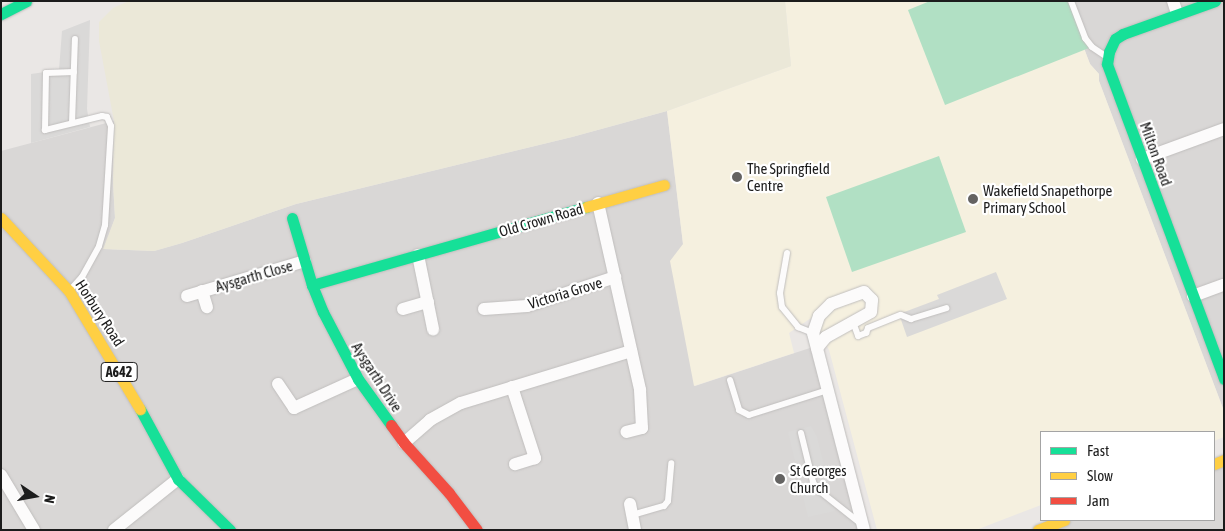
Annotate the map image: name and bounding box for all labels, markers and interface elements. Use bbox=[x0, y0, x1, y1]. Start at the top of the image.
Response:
street label: Milton Road bbox=[1136, 120, 1176, 188]
place label: The Springfield Centre bbox=[747, 159, 830, 194]
marker: The Springfield Centre bbox=[731, 171, 743, 183]
place label: Wakefield Snapethorpe Primary School bbox=[983, 181, 1112, 216]
marker: Wakefield Snapethorpe Primary School bbox=[967, 193, 979, 205]
street label: Old Crown Road bbox=[497, 199, 585, 241]
street label: Aysgarth Close bbox=[213, 256, 295, 296]
street label: Victoria Grove bbox=[526, 273, 604, 313]
street label: Horbury Road bbox=[72, 276, 128, 350]
street label: Aysgarth Drive bbox=[348, 339, 406, 415]
road number: A642 bbox=[100, 361, 138, 384]
legend bbox=[1040, 431, 1215, 521]
text: Fast bbox=[1087, 442, 1109, 459]
place label: St Georges Church bbox=[790, 461, 847, 496]
text: Slow bbox=[1087, 467, 1113, 484]
north arrow bbox=[10, 471, 60, 521]
marker: St Georges Church bbox=[774, 473, 786, 485]
text: Jam bbox=[1087, 492, 1110, 509]
text: N bbox=[41, 493, 58, 505]

